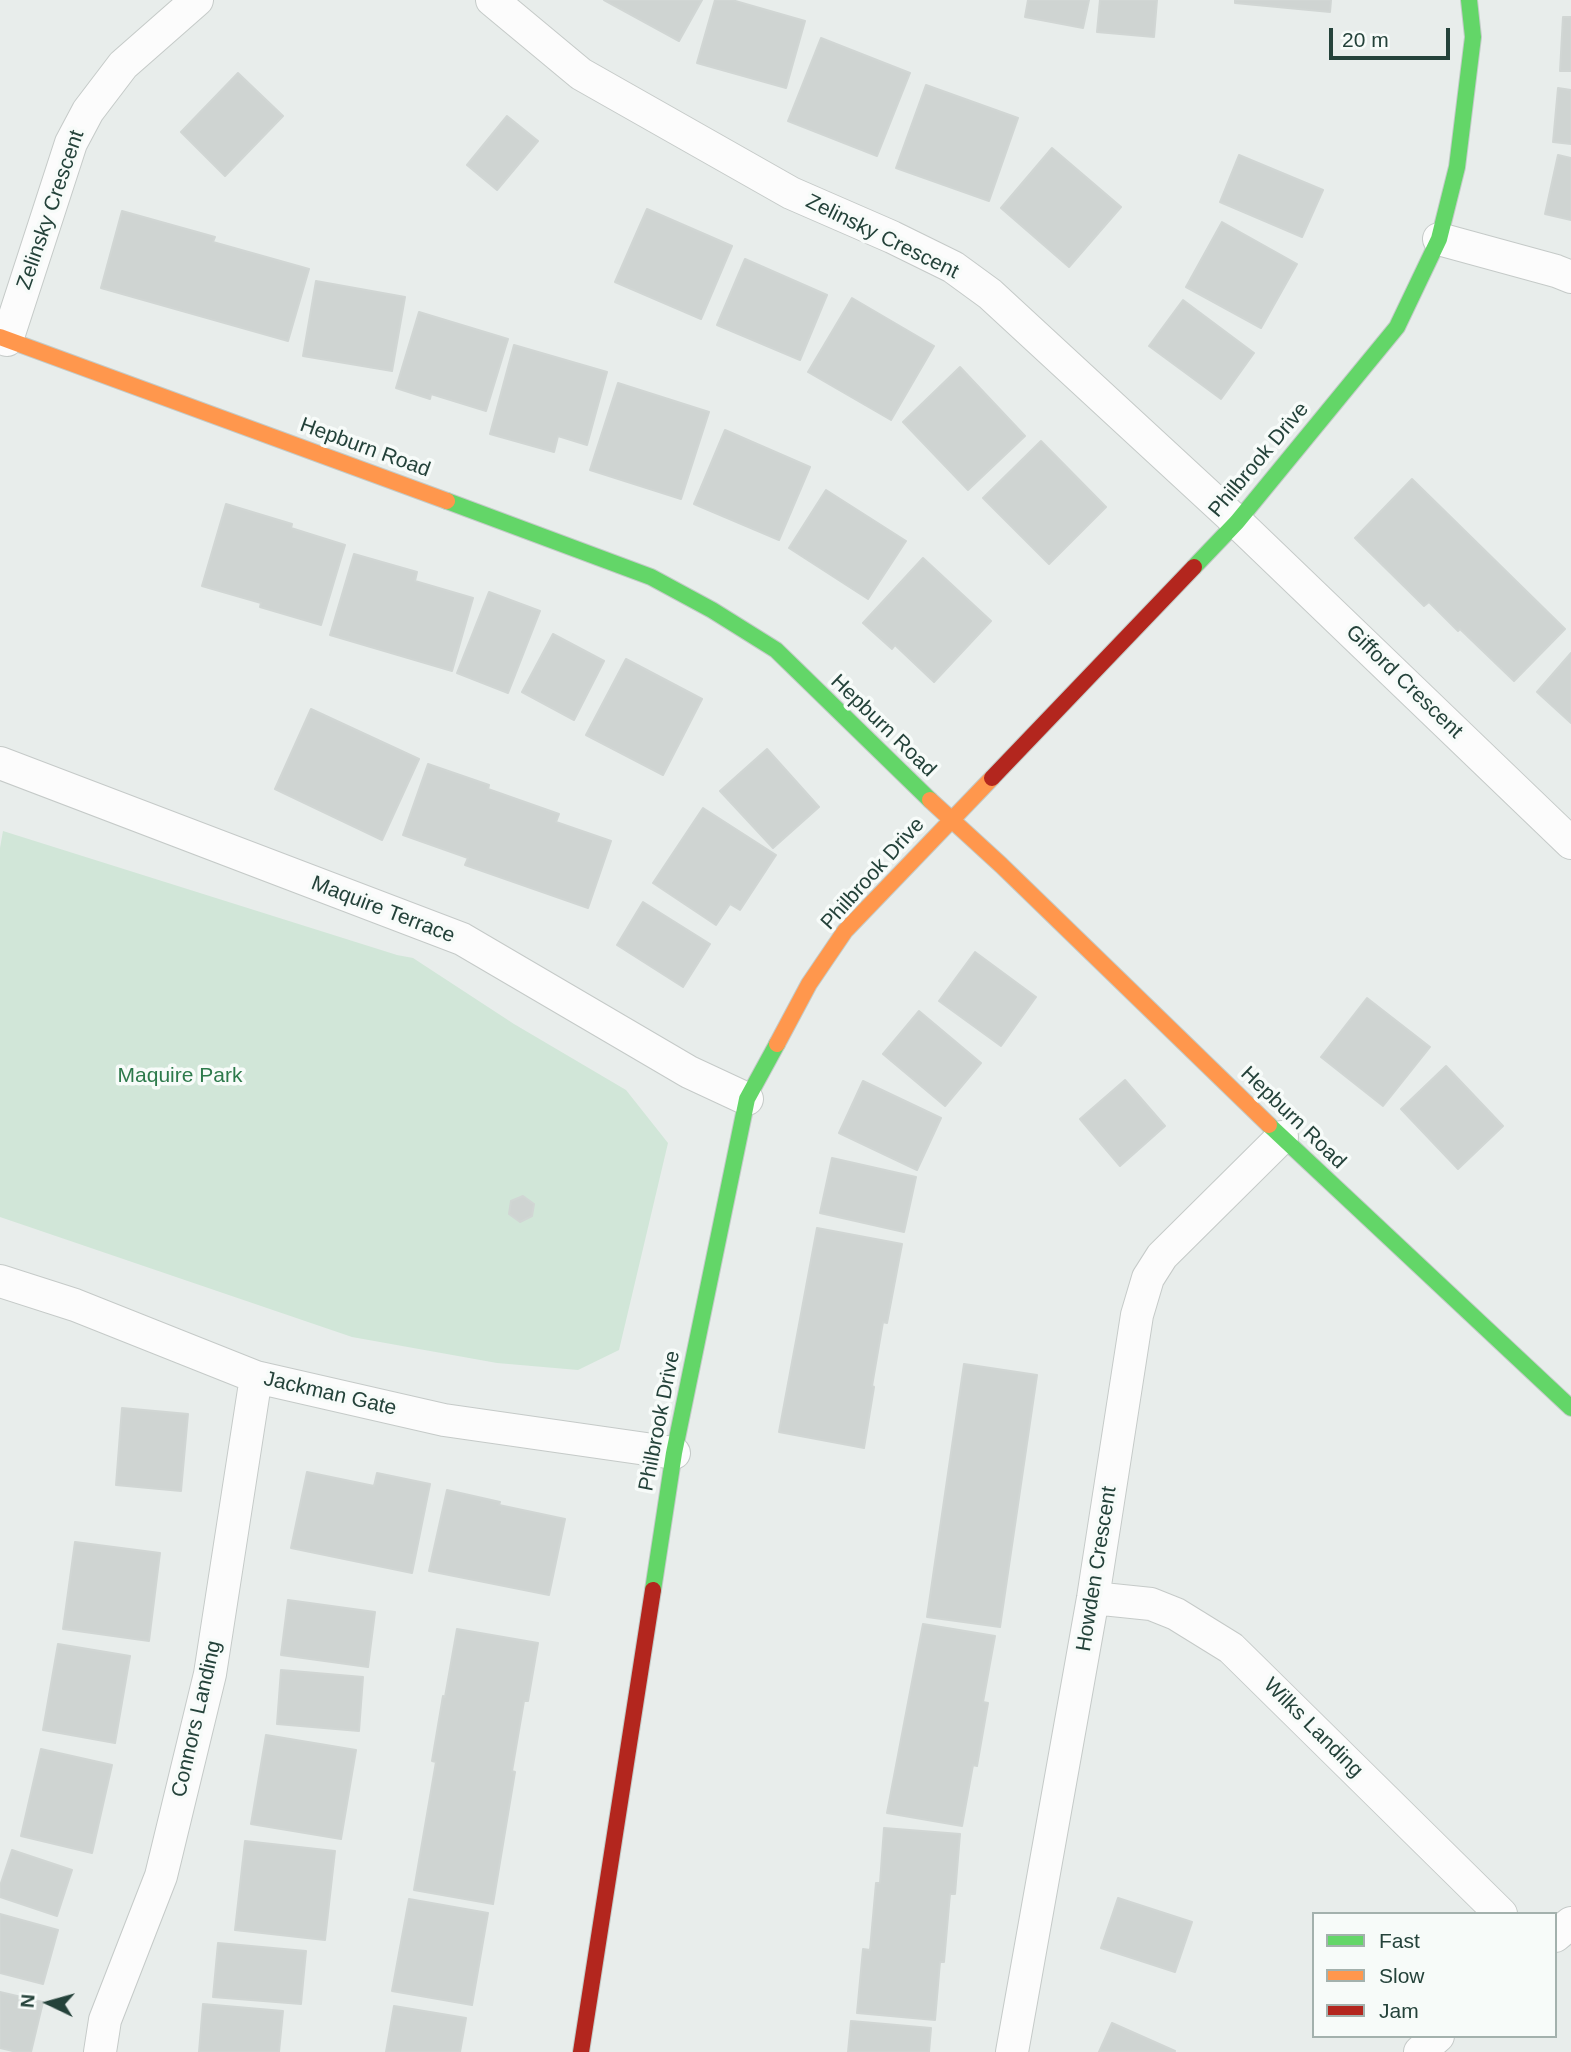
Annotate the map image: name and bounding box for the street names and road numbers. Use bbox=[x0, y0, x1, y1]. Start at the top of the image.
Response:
street label: Zelinsky Crescent bbox=[12, 127, 90, 293]
street label: Zelinsky Crescent bbox=[801, 189, 963, 285]
street label: Philbrook Drive bbox=[1204, 397, 1314, 523]
street label: Hepburn Road bbox=[297, 413, 433, 483]
street label: Gifford Crescent bbox=[1340, 620, 1468, 744]
street label: Hepburn Road bbox=[825, 669, 941, 783]
street label: Philbrook Drive bbox=[816, 813, 930, 935]
street label: Maquire Terrace bbox=[308, 871, 458, 949]
street label: Hepburn Road bbox=[1235, 1061, 1351, 1175]
street label: Philbrook Drive bbox=[634, 1349, 686, 1493]
street label: Jackman Gate bbox=[261, 1366, 399, 1422]
street label: Howden Crescent bbox=[1071, 1485, 1123, 1653]
street label: Connors Landing bbox=[167, 1638, 227, 1800]
street label: Wilks Landing bbox=[1258, 1673, 1368, 1783]

